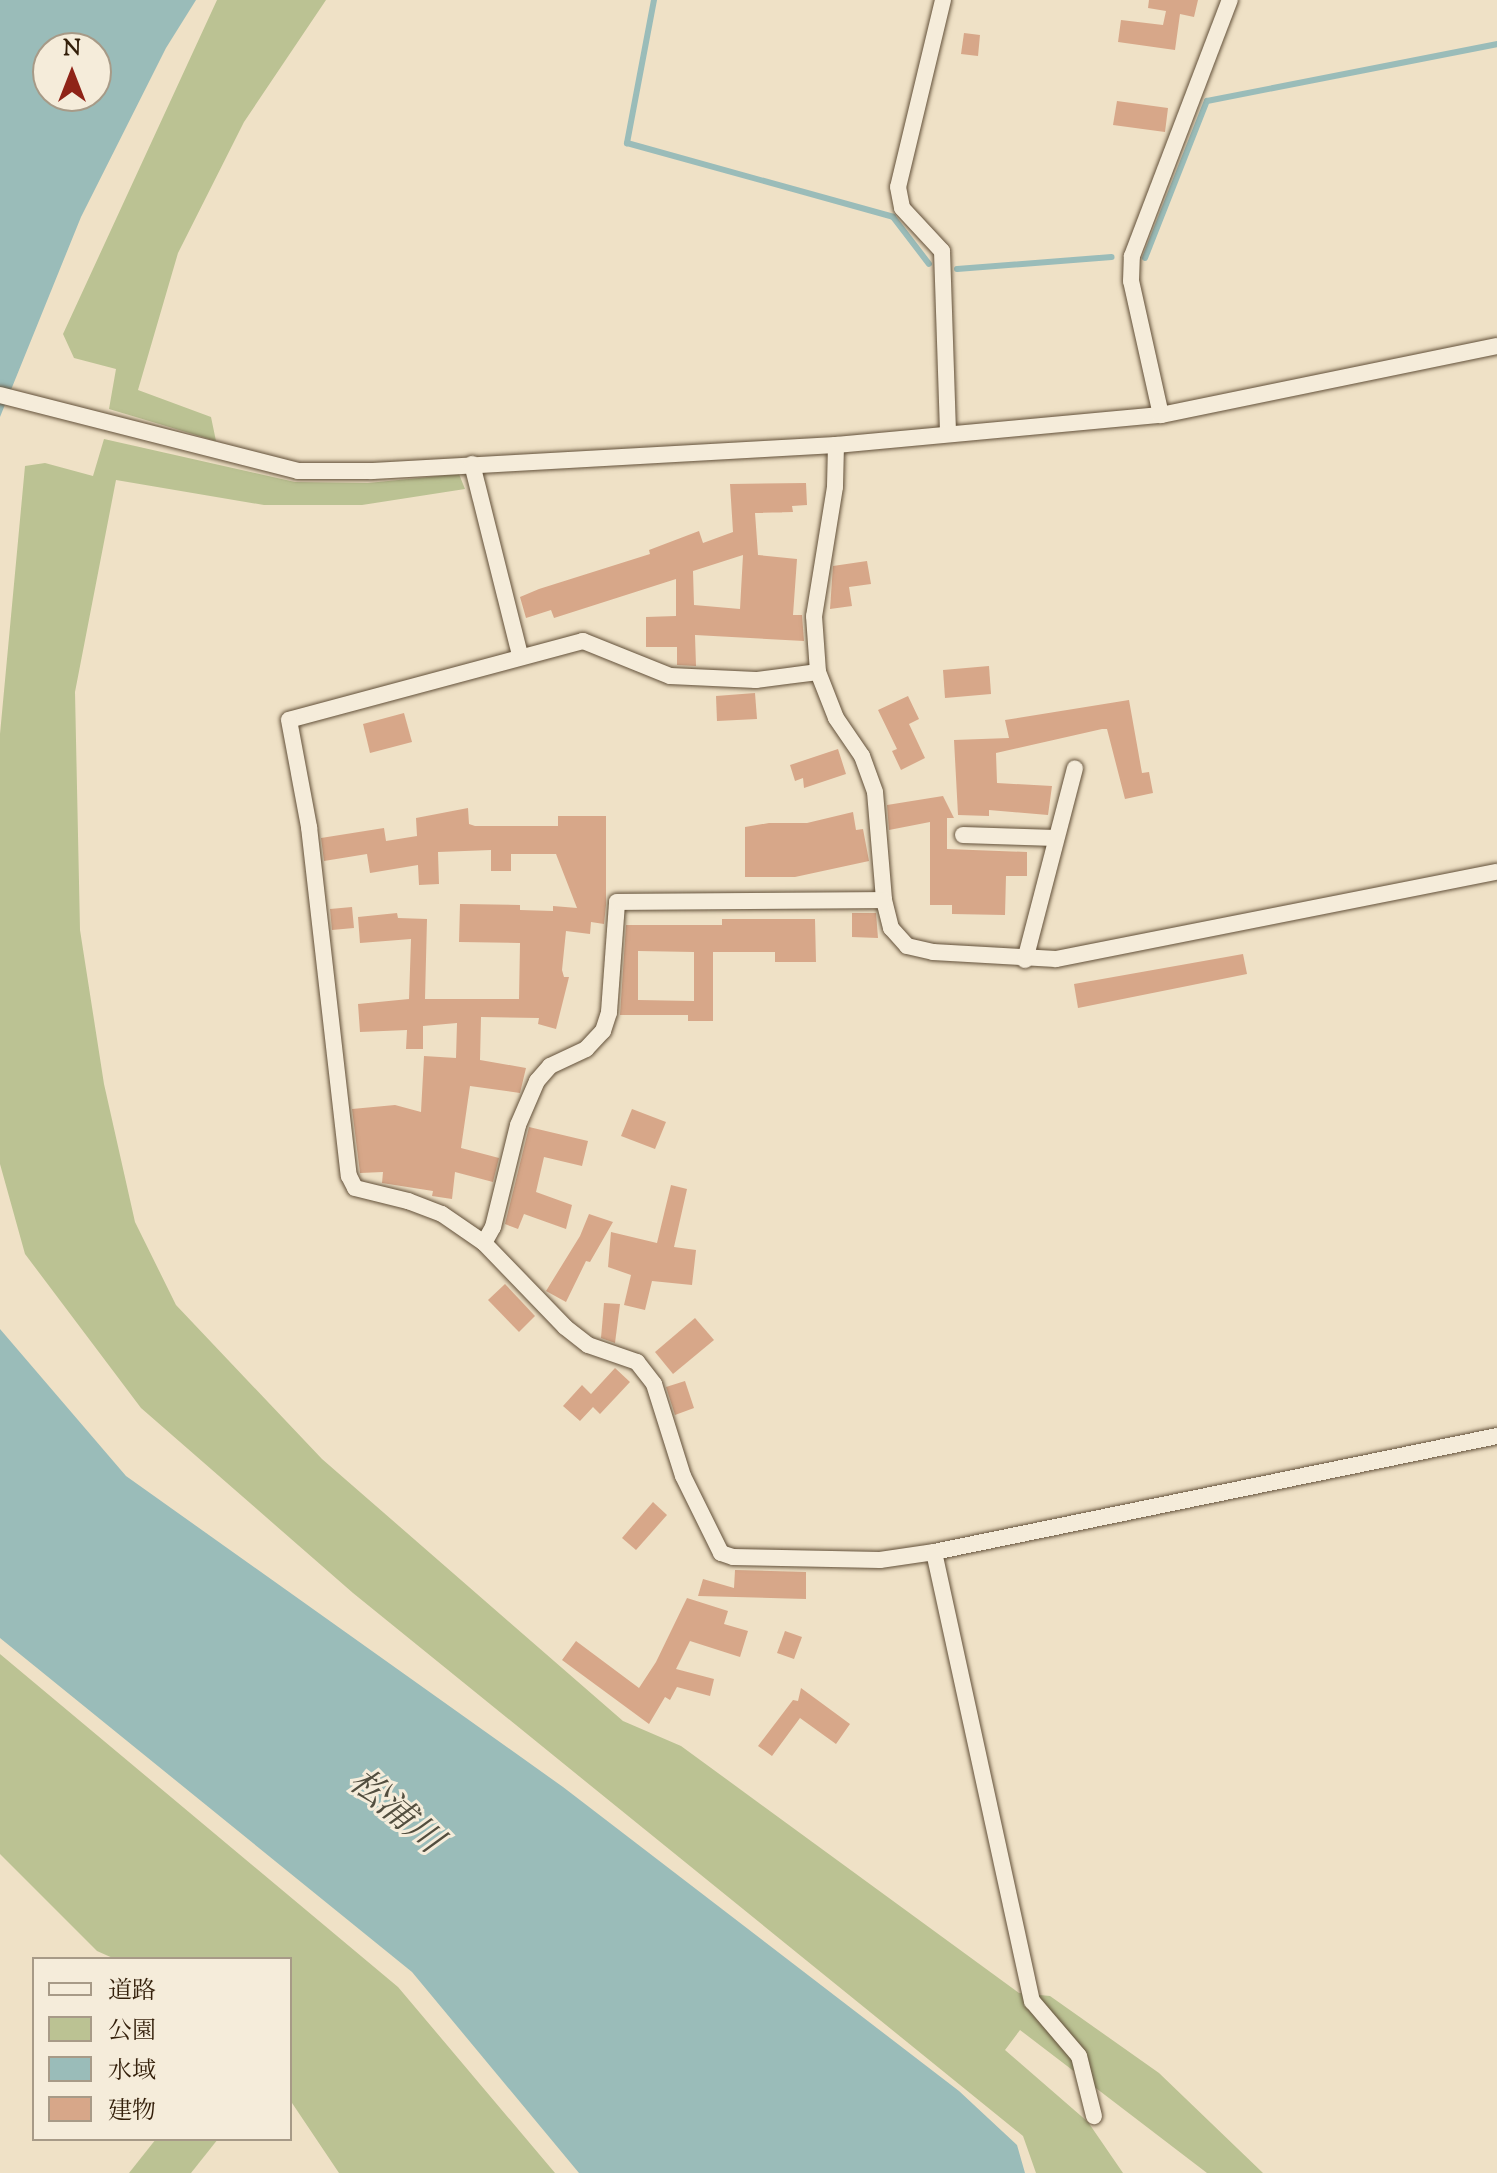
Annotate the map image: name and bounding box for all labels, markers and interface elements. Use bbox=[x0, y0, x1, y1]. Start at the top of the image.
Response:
north arrow bbox=[32, 32, 112, 112]
text: N bbox=[63, 34, 81, 66]
water label: 松浦川 bbox=[339, 1762, 449, 1864]
legend bbox=[32, 1957, 292, 2141]
text: 道路 bbox=[108, 1975, 156, 2009]
text: 公園 bbox=[108, 2015, 156, 2049]
text: 水域 bbox=[108, 2055, 156, 2089]
text: 建物 bbox=[108, 2095, 156, 2129]

